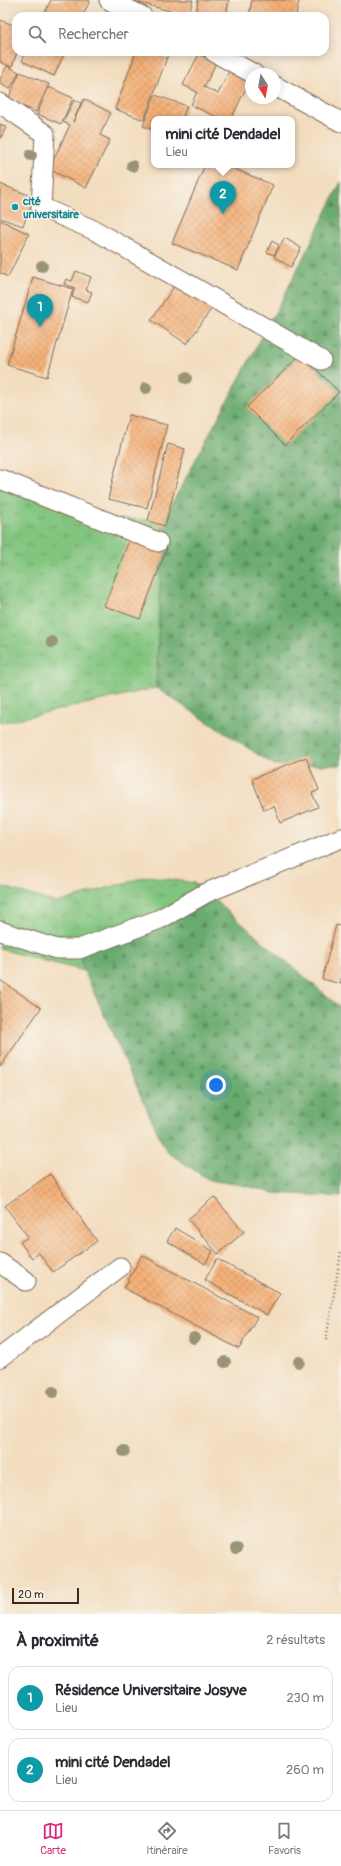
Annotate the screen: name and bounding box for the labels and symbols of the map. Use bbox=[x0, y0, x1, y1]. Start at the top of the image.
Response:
north arrow bbox=[245, 68, 281, 104]
pin: 2 bbox=[210, 181, 236, 214]
place label: cité universitaire bbox=[22, 195, 79, 221]
marker: cité universitaire bbox=[10, 202, 20, 212]
pin: 1 bbox=[27, 294, 53, 327]
your location bbox=[206, 1075, 226, 1095]
scale bar bbox=[12, 1586, 79, 1605]

